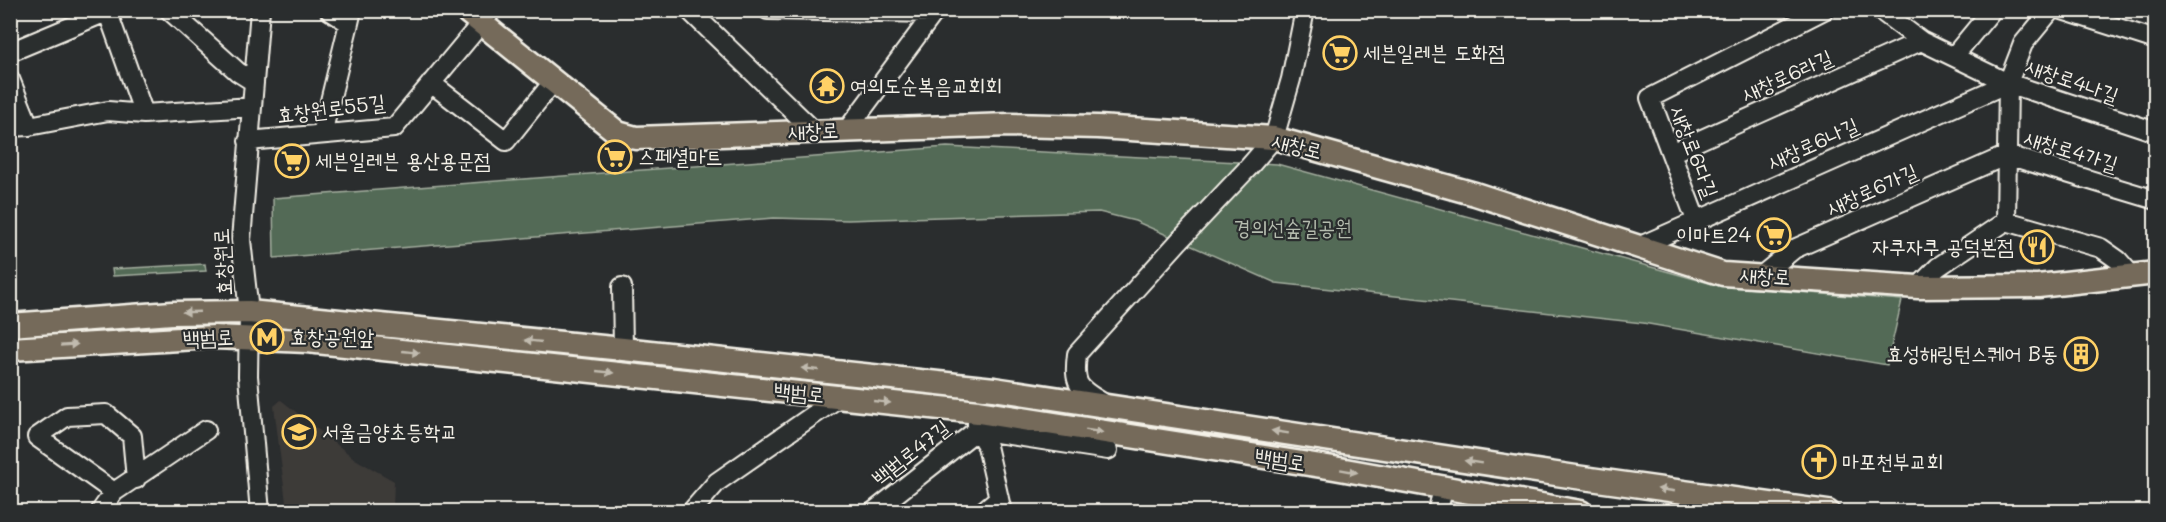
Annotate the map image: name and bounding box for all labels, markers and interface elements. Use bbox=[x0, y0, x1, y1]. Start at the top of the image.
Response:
supermarket icon: 세븐일레븐 도화점 bbox=[1322, 35, 1358, 71]
place label: 세븐일레븐 도화점 bbox=[1363, 38, 1505, 65]
street label: 새창로6라길 bbox=[1737, 42, 1836, 107]
street label: 새창로4나길 bbox=[2022, 51, 2123, 108]
temple icon: 여의도순복음교회회 bbox=[809, 68, 845, 104]
place label: 여의도순복음교회회 bbox=[850, 71, 1002, 98]
street label: 효창원로55길 bbox=[275, 87, 387, 128]
street label: 새창로6다길 bbox=[1665, 101, 1725, 202]
street label: 새창로6나길 bbox=[1763, 110, 1862, 175]
street label: 새창로 bbox=[787, 115, 839, 144]
street label: 새창로4가길 bbox=[2021, 123, 2122, 177]
street label: 새창로 bbox=[1269, 125, 1325, 164]
supermarket icon: 스페셜마트 bbox=[597, 139, 633, 175]
place label: 스페셜마트 bbox=[638, 142, 723, 169]
supermarket icon: 세븐일레븐 용산용문점 bbox=[274, 143, 310, 179]
place label: 세븐일레븐 용산용문점 bbox=[315, 146, 491, 173]
street label: 새창로6가길 bbox=[1822, 156, 1921, 221]
park label: 경의선숲길공원 bbox=[1234, 213, 1352, 240]
supermarket icon: 이마트24 bbox=[1756, 217, 1792, 253]
place label: 이마트24 bbox=[1676, 220, 1752, 247]
street label: 효창원로 bbox=[206, 228, 237, 297]
restaurant icon: 자쿠자쿠 공덕본점 bbox=[2019, 229, 2055, 265]
place label: 자쿠자쿠 공덕본점 bbox=[1872, 232, 2014, 259]
street label: 새창로 bbox=[1739, 259, 1791, 290]
one-way arrow bbox=[181, 308, 200, 317]
metro station icon: 효창공원앞 bbox=[249, 319, 285, 355]
street label: 백범로 bbox=[182, 322, 234, 351]
place label: 효창공원앞 bbox=[290, 322, 375, 349]
one-way arrow bbox=[523, 336, 542, 346]
building icon: 효성해링턴스퀘어 B동 bbox=[2063, 336, 2099, 372]
place label: 효성해링턴스퀘어 B동 bbox=[1886, 339, 2058, 366]
one-way arrow bbox=[59, 340, 78, 350]
one-way arrow bbox=[402, 347, 421, 357]
one-way arrow bbox=[801, 364, 820, 374]
one-way arrow bbox=[596, 368, 615, 377]
street label: 백범로 bbox=[773, 375, 826, 408]
one-way arrow bbox=[873, 397, 892, 407]
street label: 백범로47길 bbox=[866, 413, 955, 491]
school or university icon: 서울금양초등학교 bbox=[281, 414, 317, 450]
place label: 서울금양초등학교 bbox=[322, 417, 457, 444]
one-way arrow bbox=[1084, 427, 1103, 436]
one-way arrow bbox=[1271, 427, 1290, 436]
street label: 백범로 bbox=[1253, 441, 1307, 476]
church icon: 마포천부교회 bbox=[1801, 444, 1837, 480]
place label: 마포천부교회 bbox=[1842, 447, 1943, 474]
one-way arrow bbox=[1463, 457, 1482, 466]
one-way arrow bbox=[1339, 467, 1358, 476]
one-way arrow bbox=[1656, 485, 1675, 494]

